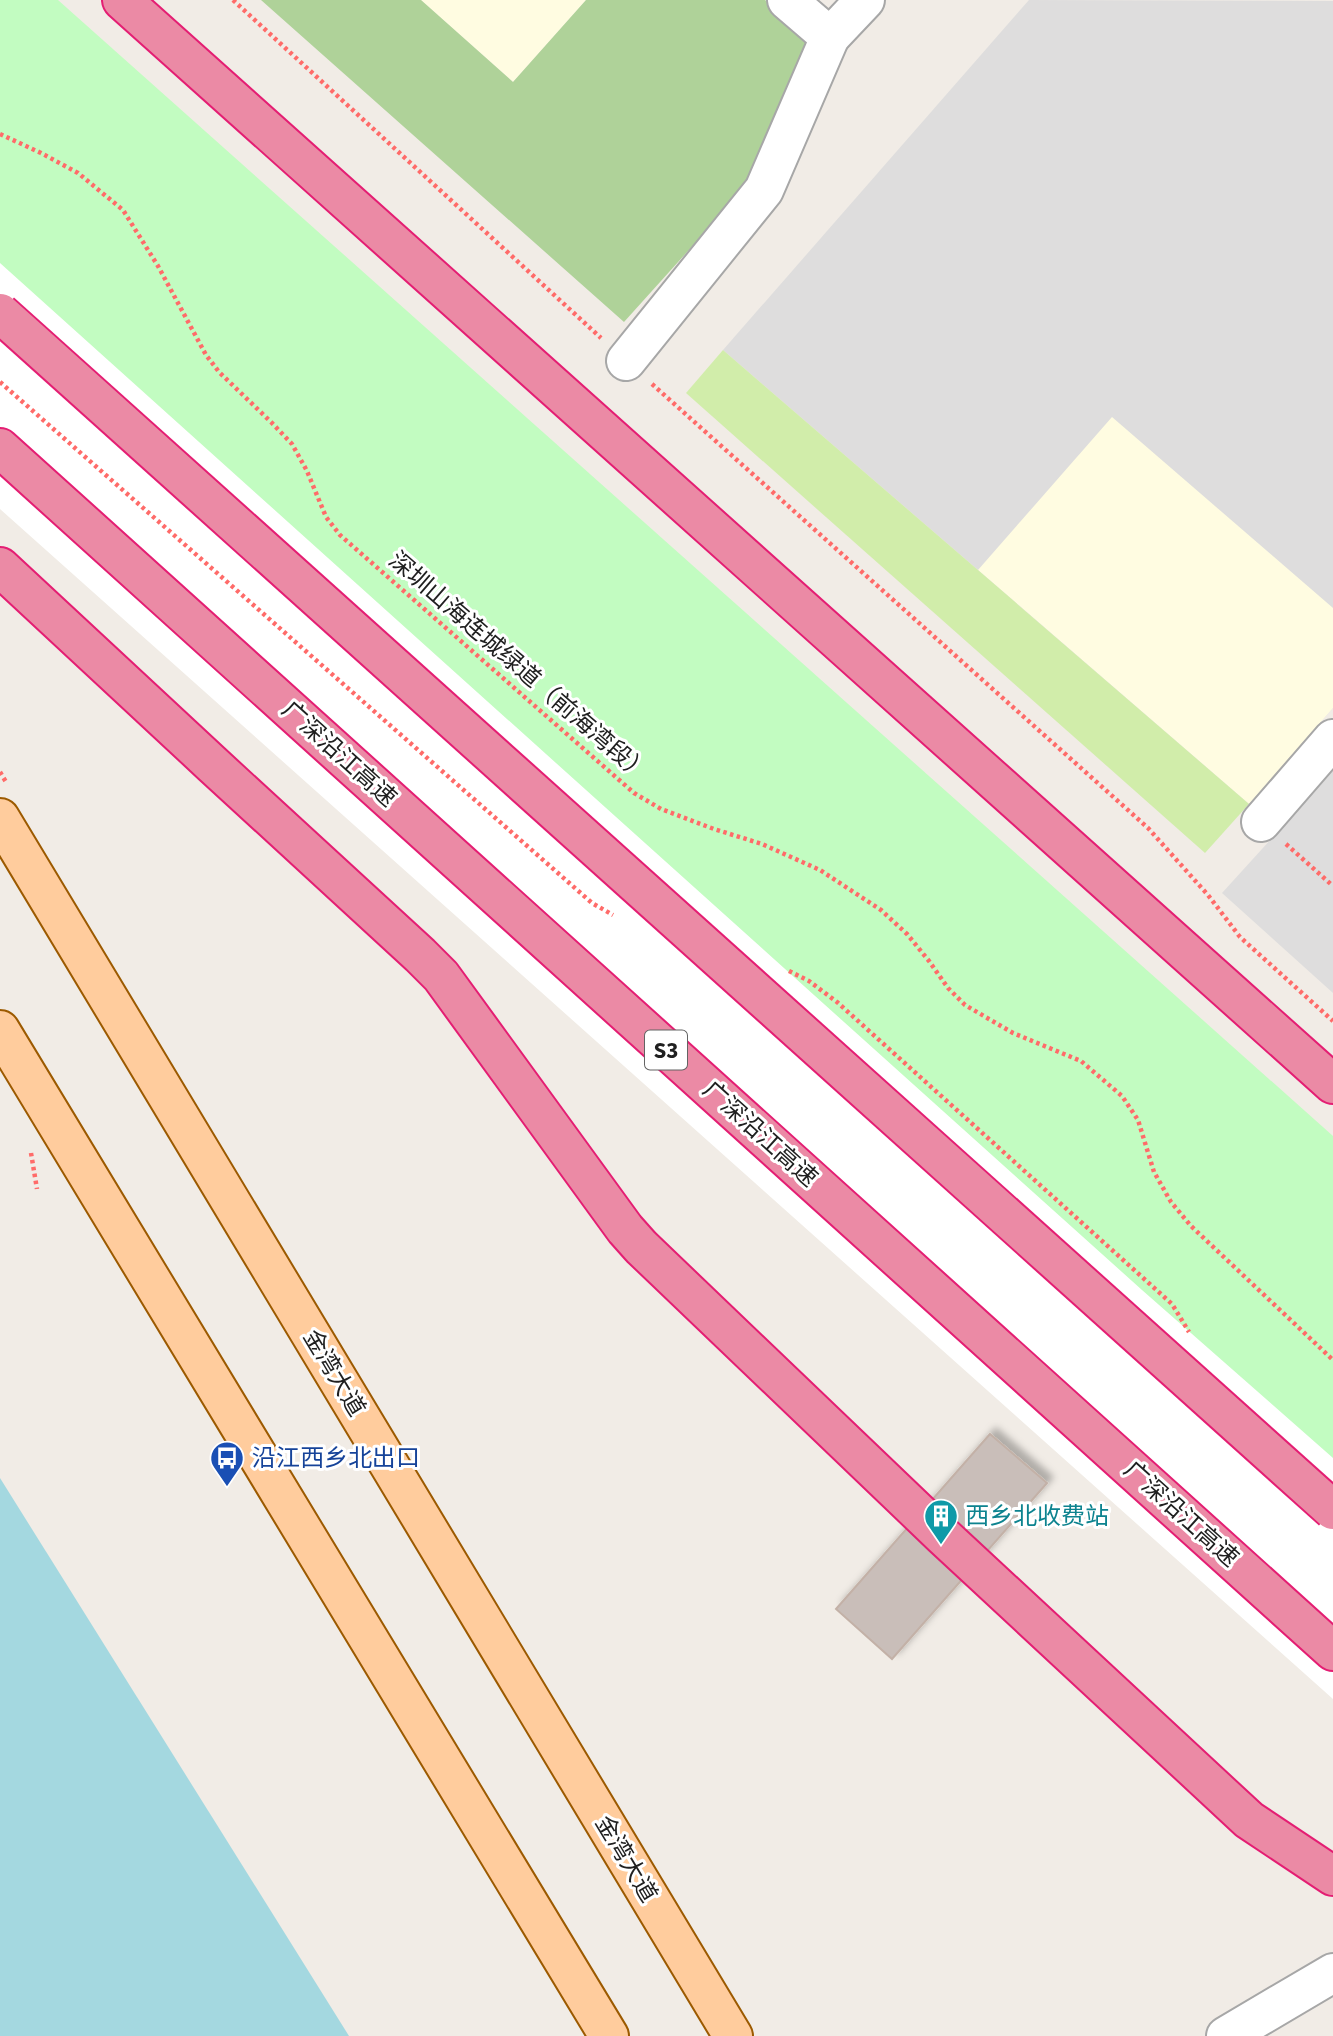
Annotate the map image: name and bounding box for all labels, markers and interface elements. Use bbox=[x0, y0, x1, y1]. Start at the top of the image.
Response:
street label: 深圳山海连城绿道（前海湾段） bbox=[381, 544, 657, 790]
street label: 广深沿江高速 bbox=[274, 693, 404, 815]
road number: S3 bbox=[645, 1030, 687, 1070]
street label: 广深沿江高速 bbox=[695, 1073, 825, 1195]
street label: 金湾大道 bbox=[294, 1323, 374, 1423]
bus stop icon: 沿江西乡北出口 bbox=[208, 1439, 246, 1488]
place label: 沿江西乡北出口 bbox=[252, 1441, 420, 1476]
street label: 广深沿江高速 bbox=[1116, 1453, 1246, 1575]
building icon: 西乡北收费站 bbox=[922, 1497, 960, 1546]
place label: 西乡北收费站 bbox=[965, 1499, 1109, 1534]
street label: 金湾大道 bbox=[586, 1809, 666, 1909]

